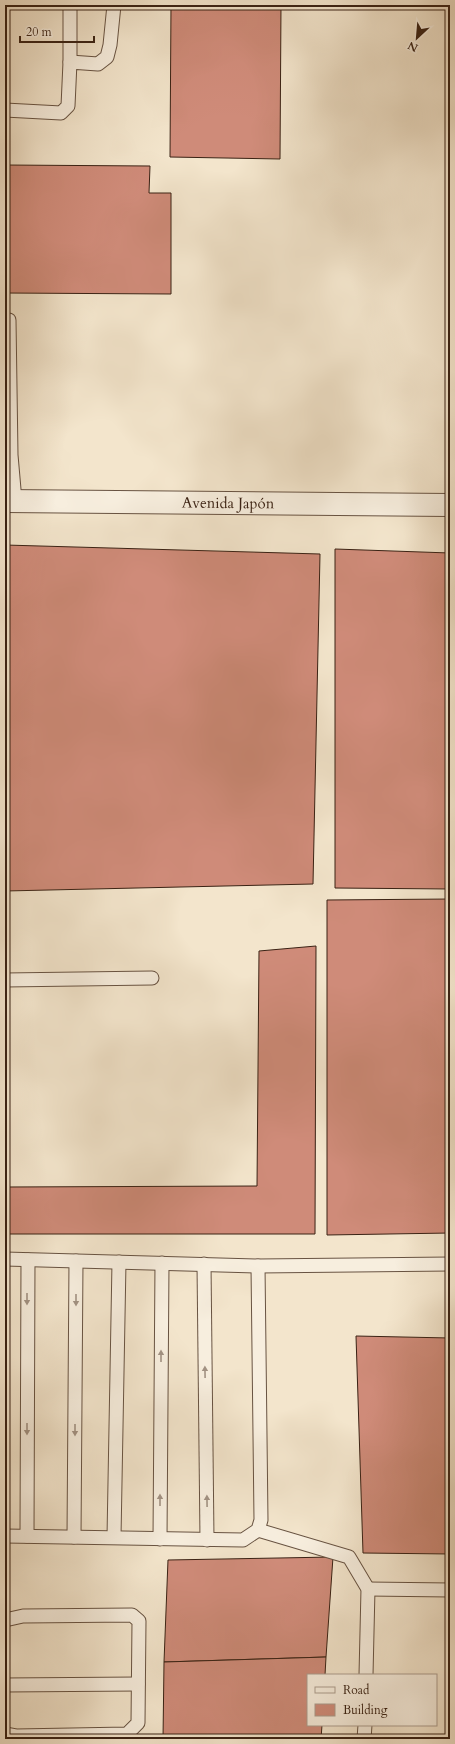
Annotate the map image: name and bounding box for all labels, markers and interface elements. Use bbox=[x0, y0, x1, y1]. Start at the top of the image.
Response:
scale bar bbox=[20, 18, 94, 44]
north arrow bbox=[397, 18, 437, 58]
text: 20 m bbox=[26, 24, 53, 40]
text: N bbox=[405, 38, 420, 55]
street label: Avenida Japón bbox=[182, 493, 275, 513]
one-way arrow bbox=[24, 1293, 30, 1306]
one-way arrow bbox=[73, 1294, 79, 1307]
one-way arrow bbox=[158, 1349, 164, 1362]
one-way arrow bbox=[202, 1365, 208, 1378]
one-way arrow bbox=[24, 1423, 30, 1436]
one-way arrow bbox=[72, 1424, 78, 1437]
one-way arrow bbox=[157, 1493, 163, 1506]
one-way arrow bbox=[204, 1494, 210, 1507]
legend bbox=[307, 1674, 437, 1726]
text: Road bbox=[343, 1682, 370, 1698]
text: Building bbox=[343, 1702, 388, 1718]

